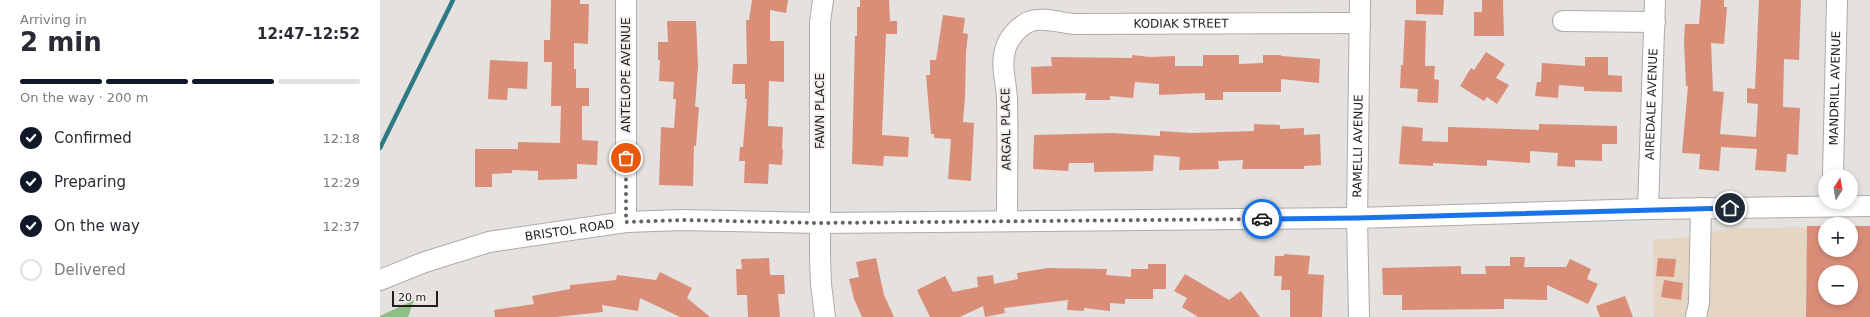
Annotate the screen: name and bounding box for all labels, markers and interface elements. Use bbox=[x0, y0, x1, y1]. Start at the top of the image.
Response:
text: Arriving in bbox=[20, 12, 87, 27]
street label: KODIAK STREET bbox=[1133, 16, 1229, 31]
street label: ANTELOPE AVENUE bbox=[619, 17, 633, 133]
text: 12:47–12:52 bbox=[257, 25, 360, 43]
text: 2 min bbox=[20, 27, 102, 57]
street label: MANDRILL AVENUE bbox=[1827, 31, 1843, 145]
street label: AIREDALE AVENUE bbox=[1643, 48, 1660, 160]
street label: FAWN PLACE bbox=[813, 73, 827, 149]
street label: ARGAL PLACE bbox=[998, 88, 1014, 170]
text: On the way · 200 m bbox=[20, 90, 148, 105]
street label: RAMELLI AVENUE bbox=[1350, 94, 1366, 198]
icon: check bbox=[20, 127, 42, 149]
text: Confirmed bbox=[54, 129, 132, 147]
text: 12:18 bbox=[323, 131, 360, 146]
pin bbox=[609, 141, 643, 175]
icon: bag bbox=[615, 147, 637, 169]
north arrow bbox=[1818, 169, 1858, 209]
map controls bbox=[1818, 169, 1858, 305]
icon: check bbox=[20, 171, 42, 193]
text: Preparing bbox=[54, 173, 126, 191]
text: 12:29 bbox=[323, 175, 360, 190]
pin bbox=[1713, 191, 1747, 225]
icon: home bbox=[1719, 197, 1741, 219]
courier bbox=[1242, 199, 1282, 239]
icon: car bbox=[1251, 208, 1273, 230]
icon: check bbox=[20, 215, 42, 237]
text: On the way bbox=[54, 217, 140, 235]
street label: BRISTOL ROAD bbox=[524, 217, 615, 244]
button: + bbox=[1818, 217, 1858, 257]
text: 12:37 bbox=[323, 219, 360, 234]
text: Delivered bbox=[54, 261, 126, 279]
button: − bbox=[1818, 265, 1858, 305]
scale bar bbox=[392, 289, 438, 308]
text: 20 m bbox=[398, 291, 426, 304]

